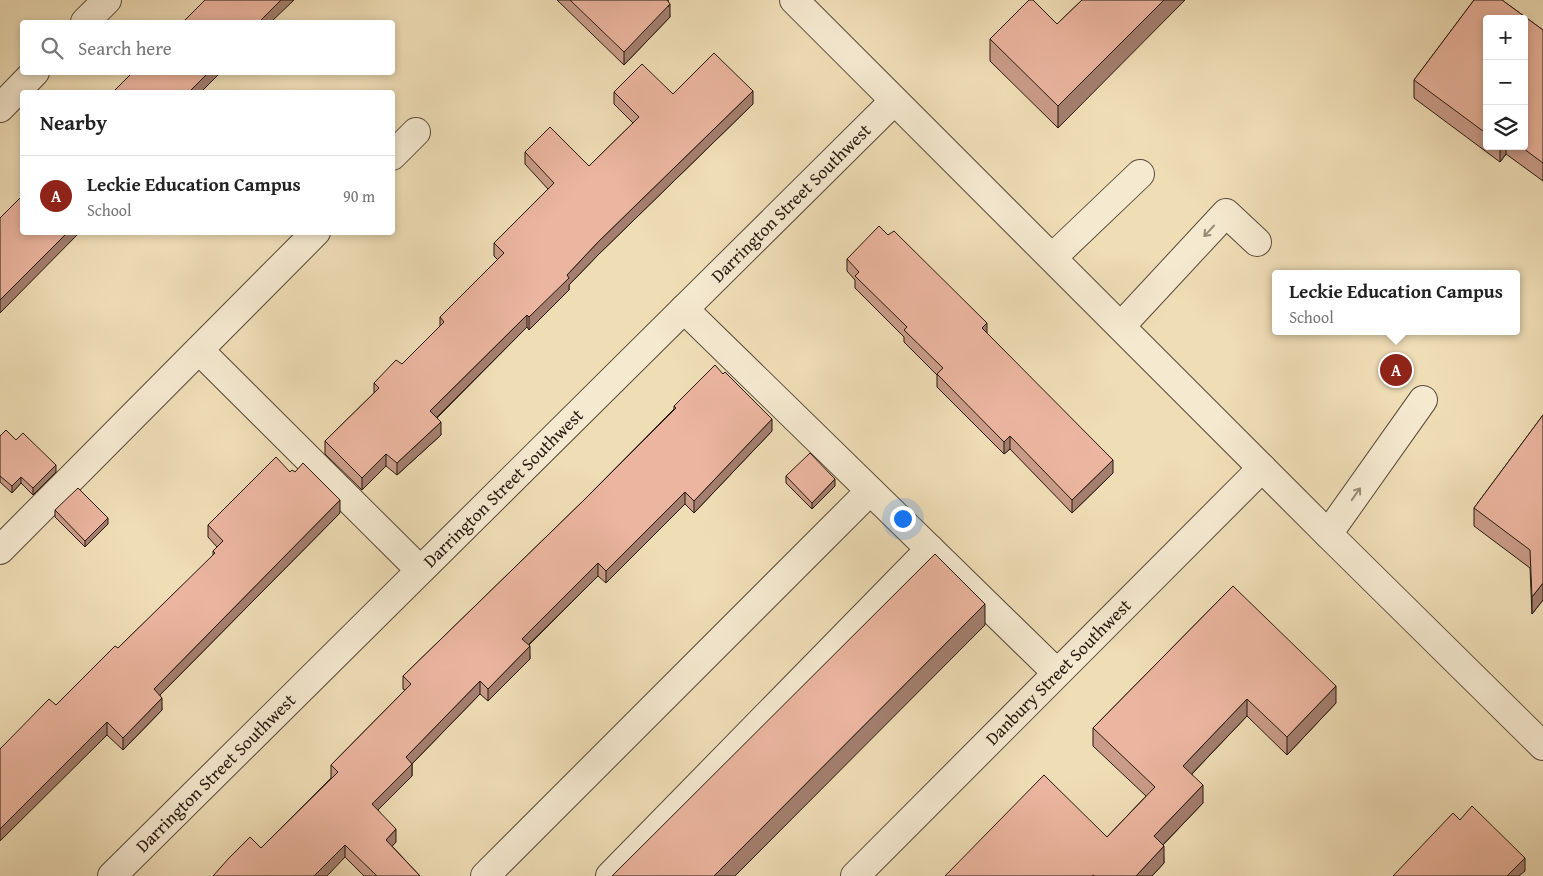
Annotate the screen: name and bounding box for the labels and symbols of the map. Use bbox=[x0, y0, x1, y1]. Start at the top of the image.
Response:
street label: Darrington Street Southwest bbox=[704, 117, 877, 288]
one-way arrow bbox=[1203, 225, 1215, 238]
pin: A bbox=[1380, 351, 1412, 389]
street label: Darrington Street Southwest bbox=[417, 402, 590, 573]
one-way arrow bbox=[1351, 487, 1361, 501]
your location bbox=[890, 506, 916, 532]
street label: Danbury Street Southwest bbox=[979, 592, 1138, 751]
street label: Darrington Street Southwest bbox=[129, 687, 302, 859]

